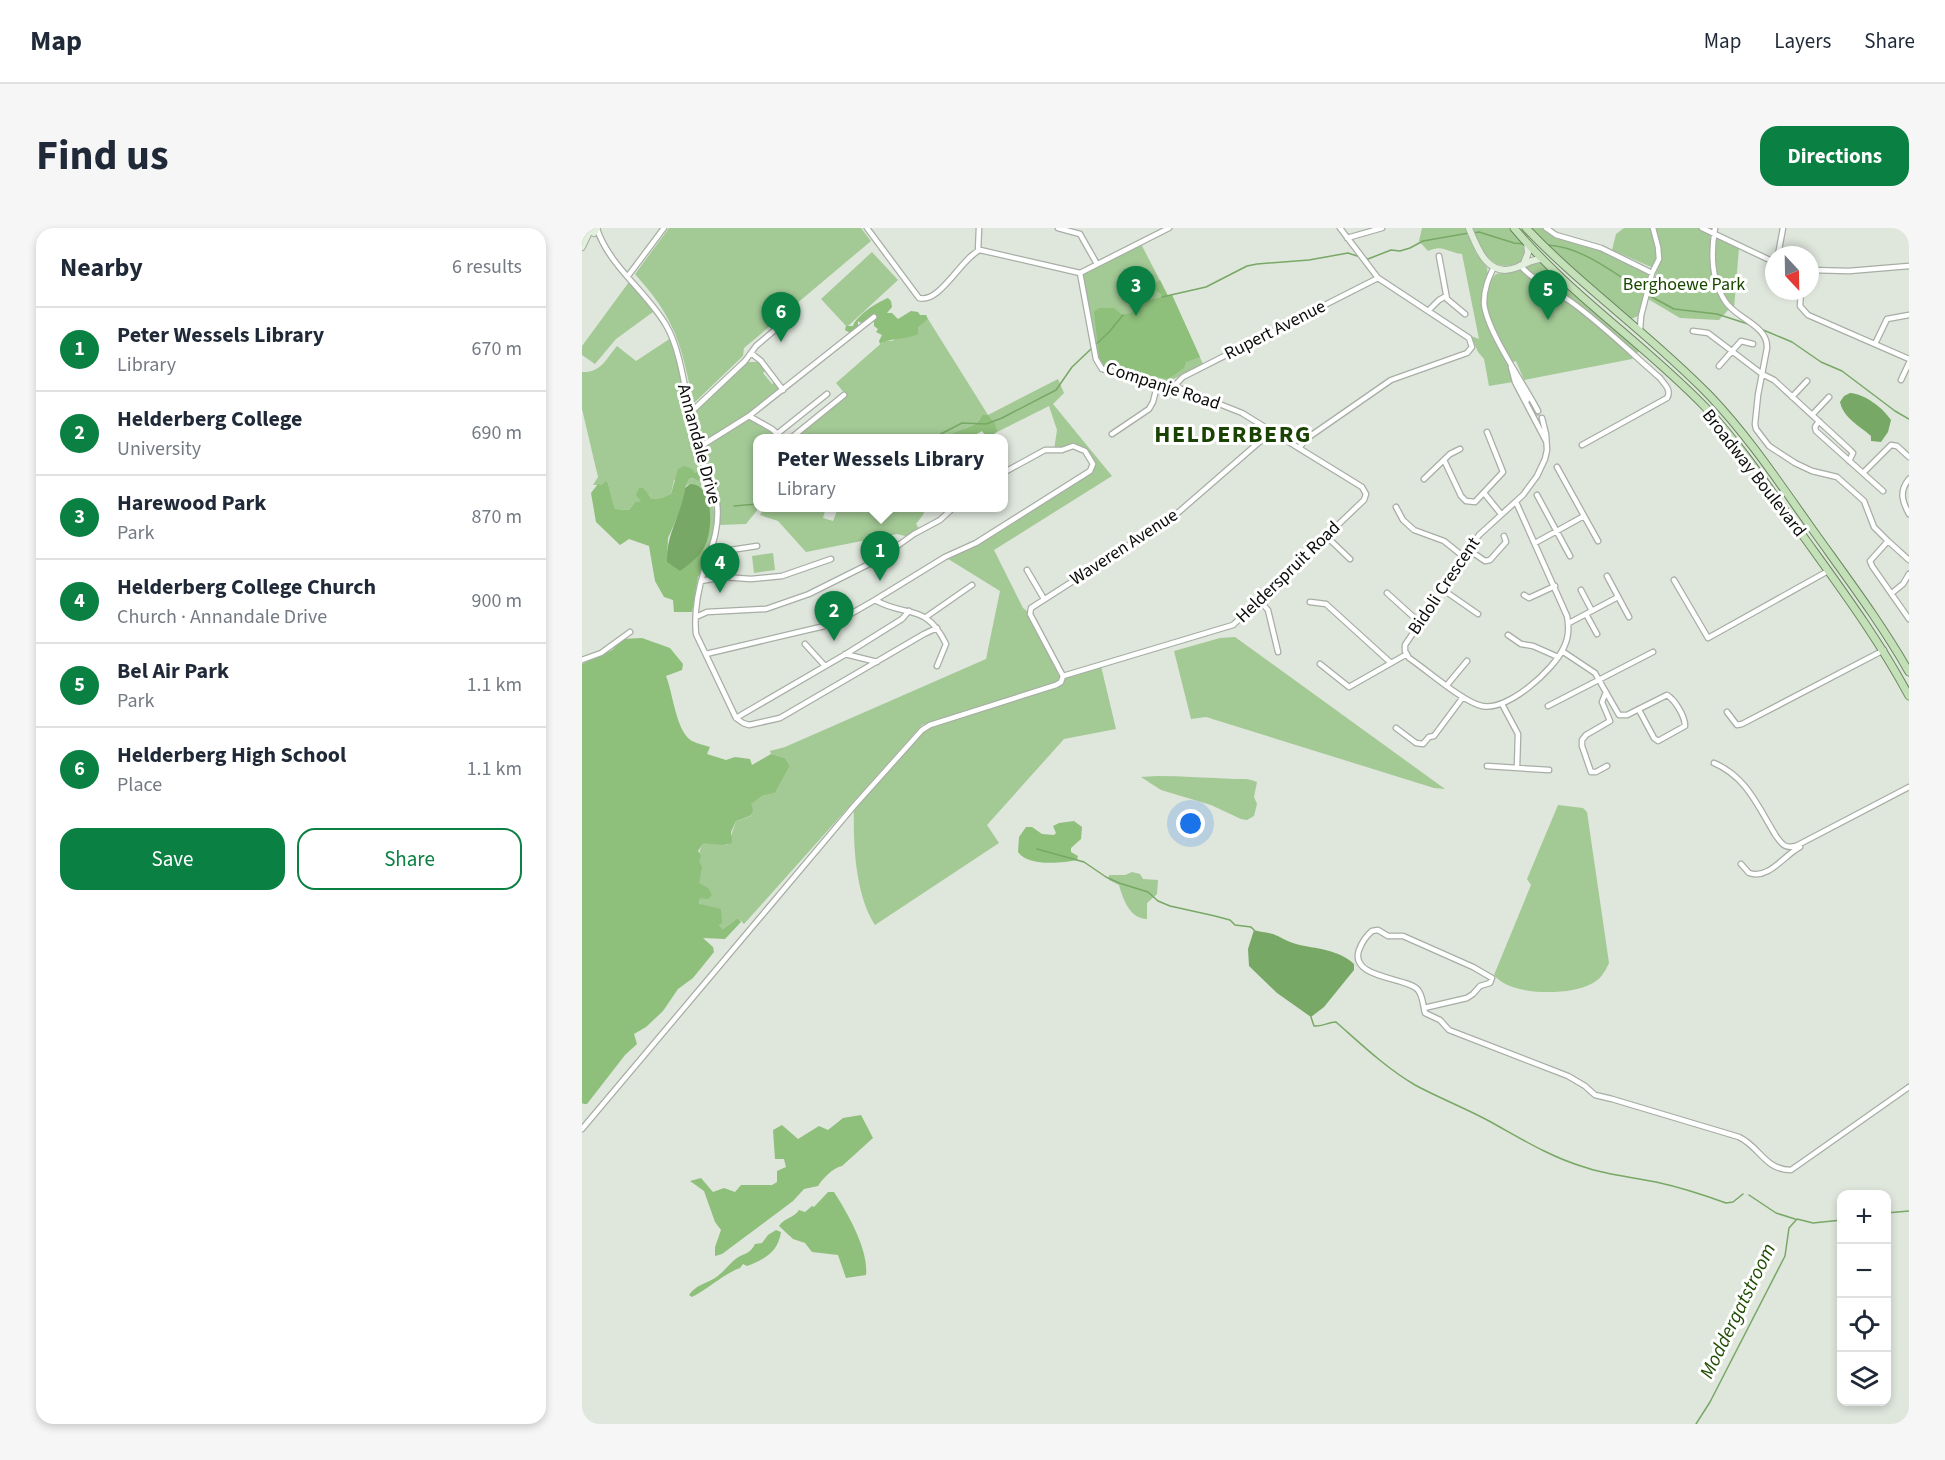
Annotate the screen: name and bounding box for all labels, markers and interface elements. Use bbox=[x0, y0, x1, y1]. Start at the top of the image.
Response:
text: Map bbox=[30, 21, 82, 61]
text: Map bbox=[1704, 26, 1741, 56]
text: Layers bbox=[1774, 26, 1831, 56]
text: Share bbox=[1864, 26, 1915, 56]
text: Find us bbox=[36, 126, 169, 186]
button: Directions bbox=[1760, 126, 1909, 186]
north arrow bbox=[1765, 246, 1819, 300]
text: Nearby bbox=[60, 249, 143, 286]
text: 6 results bbox=[452, 253, 522, 281]
pin: 3 bbox=[1116, 266, 1156, 316]
pin: 5 bbox=[1528, 270, 1568, 320]
park label: Berghoewe Park bbox=[1623, 272, 1745, 297]
pin: 6 bbox=[762, 292, 800, 342]
street label: Rupert Avenue bbox=[1220, 294, 1330, 366]
text: Peter Wessels Library bbox=[117, 319, 324, 351]
text: 1 bbox=[74, 335, 85, 363]
text: 670 m bbox=[472, 335, 522, 363]
text: Library bbox=[117, 351, 176, 379]
street label: Companje Road bbox=[1102, 356, 1224, 416]
street label: Annandale Drive bbox=[671, 381, 727, 507]
text: Helderberg College bbox=[117, 403, 302, 435]
street label: Broadway Boulevard bbox=[1696, 404, 1812, 542]
district label: HELDERBERG bbox=[1154, 417, 1312, 452]
text: 2 bbox=[74, 419, 85, 447]
text: 690 m bbox=[472, 419, 522, 447]
popup bbox=[753, 434, 1008, 512]
text: University bbox=[117, 435, 201, 463]
text: Peter Wessels Library bbox=[777, 443, 984, 475]
text: Library bbox=[777, 475, 836, 503]
text: Harewood Park bbox=[117, 487, 266, 519]
text: 3 bbox=[74, 503, 85, 531]
text: 870 m bbox=[472, 503, 522, 531]
street label: Waveren Avenue bbox=[1065, 503, 1183, 591]
street label: Helderspruit Road bbox=[1230, 516, 1346, 628]
text: Park bbox=[117, 519, 154, 547]
pin: 1 bbox=[860, 532, 900, 581]
street label: Bidoli Crescent bbox=[1402, 532, 1486, 640]
pin: 4 bbox=[700, 544, 740, 593]
text: Helderberg College Church bbox=[117, 571, 376, 603]
text: 4 bbox=[74, 587, 85, 615]
text: 900 m bbox=[472, 587, 522, 615]
pin: 2 bbox=[814, 592, 854, 641]
text: Church · Annandale Drive bbox=[117, 603, 327, 631]
text: Bel Air Park bbox=[117, 655, 229, 687]
text: 5 bbox=[74, 671, 85, 699]
text: 1.1 km bbox=[467, 671, 522, 699]
text: Park bbox=[117, 687, 154, 715]
text: Helderberg High School bbox=[117, 739, 346, 771]
text: 6 bbox=[74, 755, 85, 783]
text: 1.1 km bbox=[467, 755, 522, 783]
text: Place bbox=[117, 771, 162, 799]
your location bbox=[1176, 809, 1205, 838]
button: Save bbox=[60, 828, 285, 890]
button: Share bbox=[297, 828, 522, 890]
map controls bbox=[1837, 1190, 1891, 1406]
button: + bbox=[1837, 1190, 1891, 1244]
water label: Moddergatstroom bbox=[1693, 1239, 1783, 1383]
button: − bbox=[1837, 1244, 1891, 1298]
button: locate bbox=[1837, 1298, 1891, 1352]
button: layers bbox=[1837, 1352, 1891, 1406]

